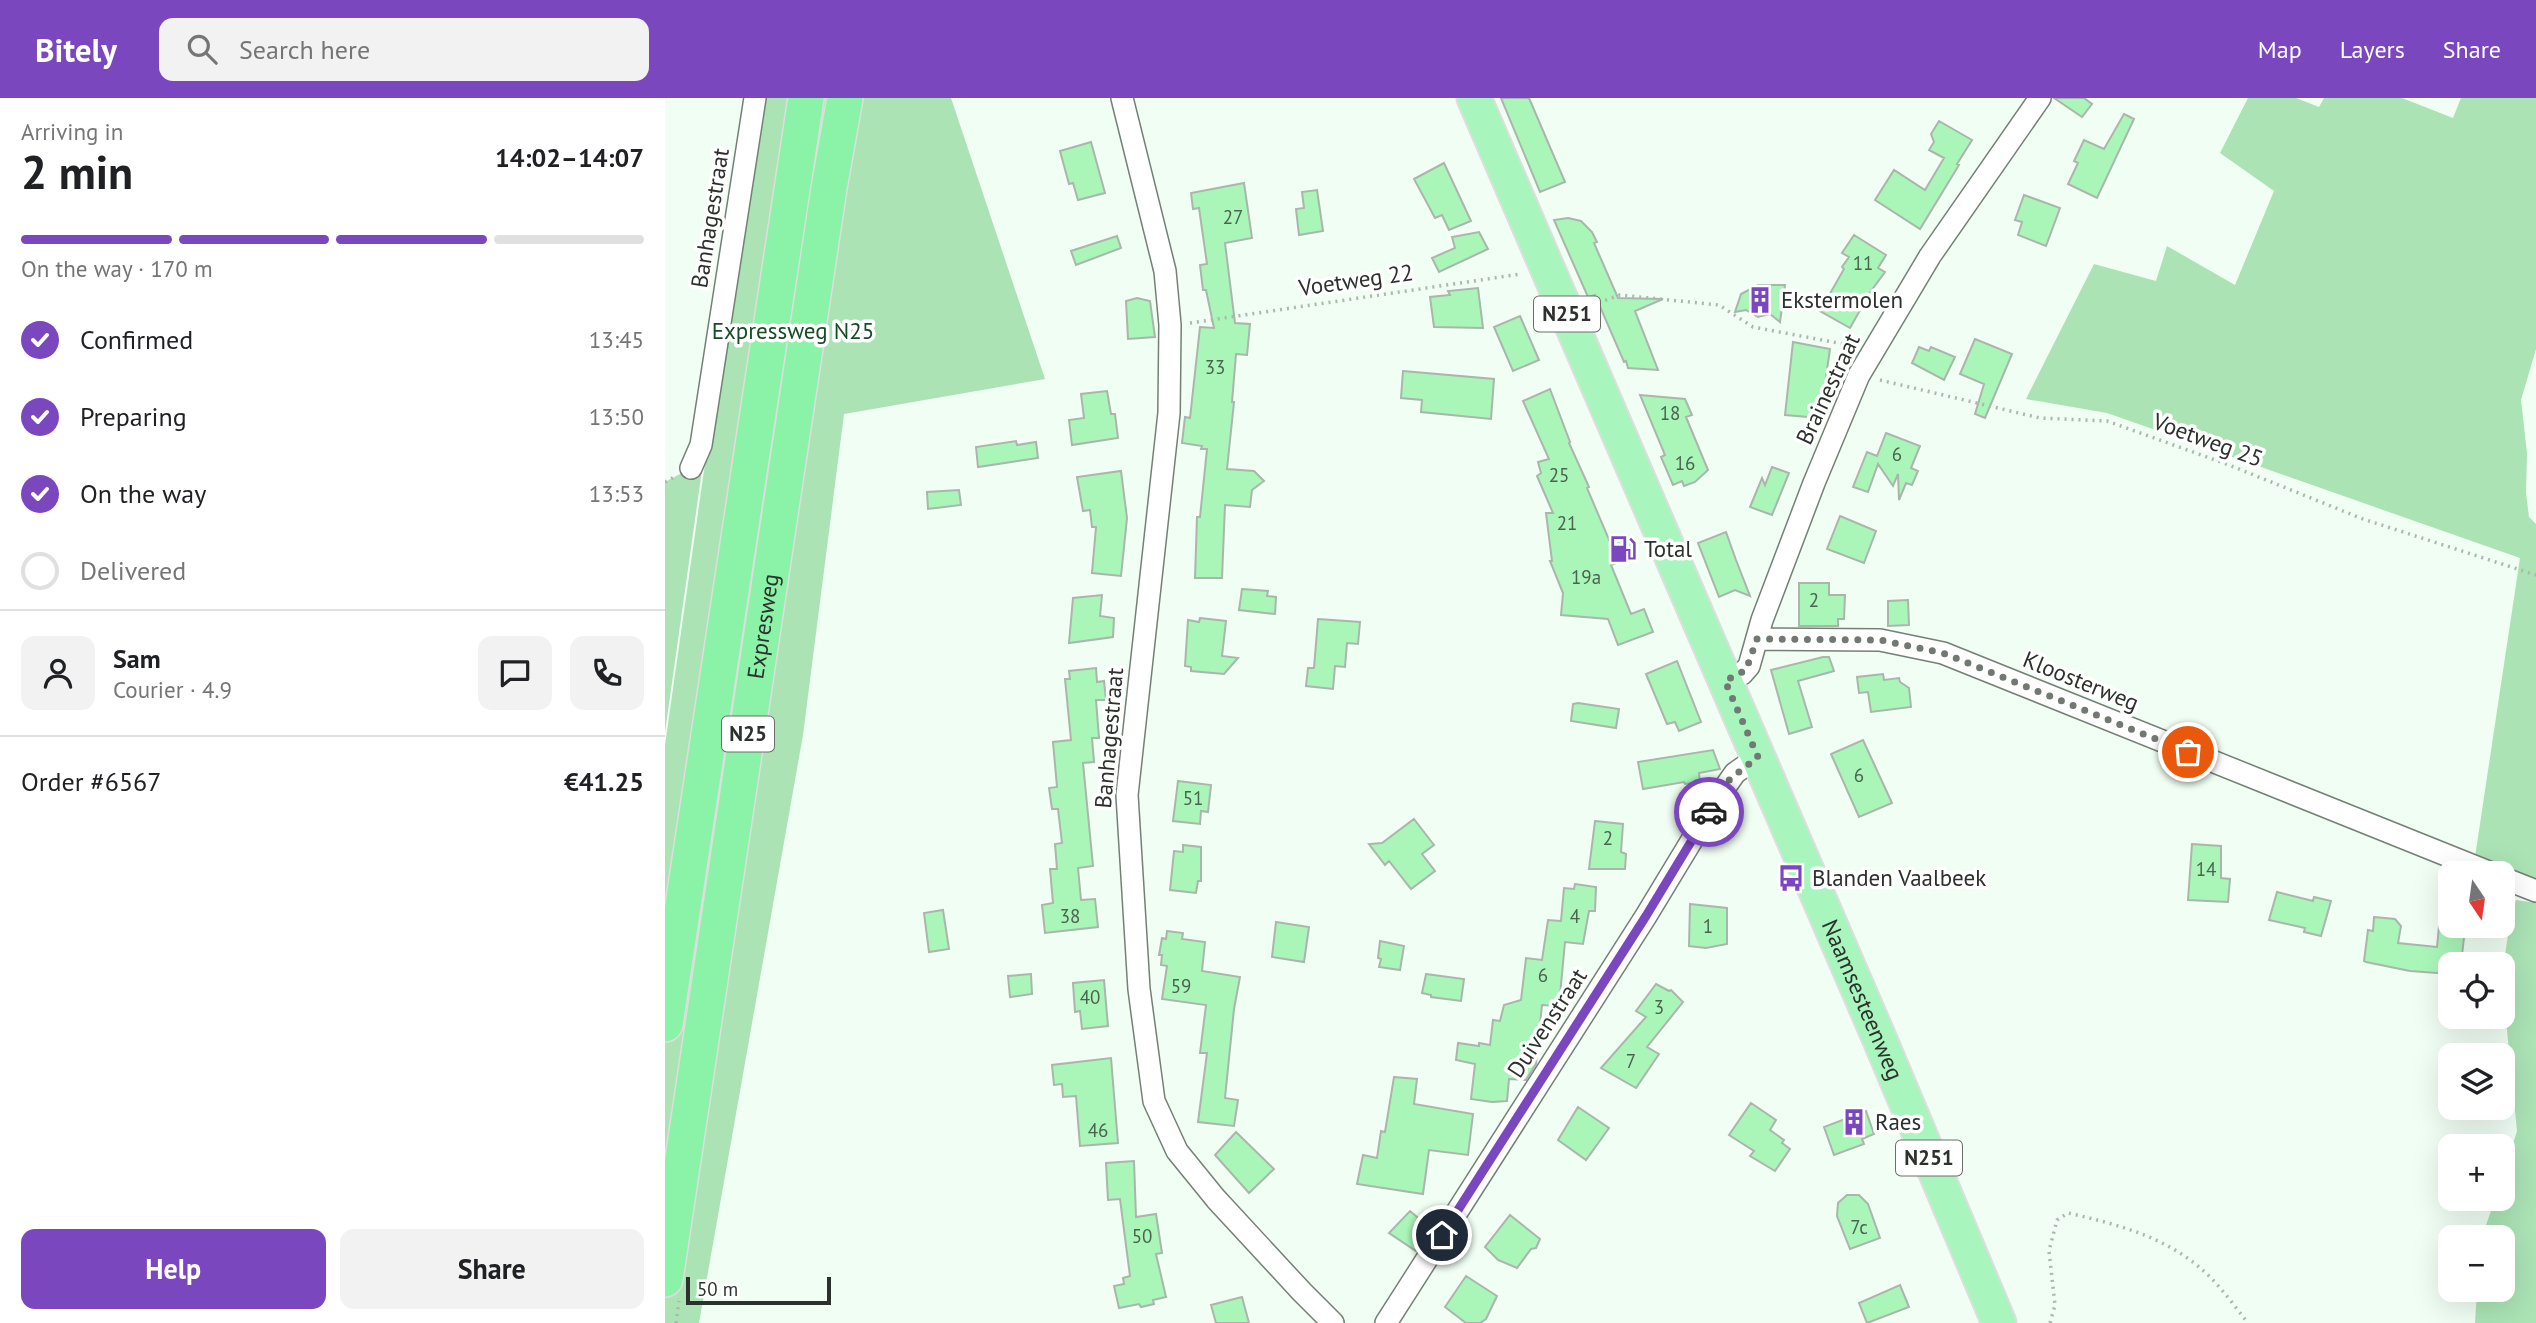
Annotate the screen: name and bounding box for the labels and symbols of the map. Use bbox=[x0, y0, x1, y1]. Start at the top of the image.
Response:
street label: Banhagestraat bbox=[684, 146, 735, 290]
house number: 27 bbox=[1223, 205, 1243, 229]
house number: 11 bbox=[1853, 251, 1873, 275]
street label: Voetweg 22 bbox=[1296, 257, 1415, 302]
building icon: Ekstermolen bbox=[1745, 285, 1775, 315]
place label: Ekstermolen bbox=[1781, 285, 1903, 314]
road number: N251 bbox=[1534, 296, 1600, 332]
park label: Expressweg N25 bbox=[712, 316, 874, 345]
street label: Brainestraat bbox=[1789, 329, 1866, 449]
house number: 33 bbox=[1205, 355, 1225, 379]
house number: 18 bbox=[1660, 401, 1680, 425]
street label: Voetweg 25 bbox=[2148, 406, 2267, 473]
house number: 6 bbox=[1892, 442, 1902, 466]
house number: 16 bbox=[1675, 451, 1695, 475]
house number: 25 bbox=[1549, 463, 1569, 487]
house number: 21 bbox=[1557, 511, 1577, 535]
fuel station icon: Total bbox=[1608, 534, 1638, 564]
place label: Total bbox=[1644, 534, 1692, 563]
house number: 19a bbox=[1571, 565, 1601, 589]
street label: Expresweg bbox=[740, 572, 785, 681]
house number: 2 bbox=[1809, 588, 1819, 612]
street label: Kloosterweg bbox=[2019, 644, 2143, 717]
street label: Banhagestraat bbox=[1088, 666, 1129, 810]
road number: N25 bbox=[722, 716, 774, 752]
pin bbox=[2158, 722, 2218, 782]
house number: 6 bbox=[1854, 763, 1864, 787]
courier bbox=[1674, 777, 1744, 847]
house number: 51 bbox=[1183, 786, 1203, 810]
house number: 2 bbox=[1603, 826, 1613, 850]
house number: 14 bbox=[2196, 857, 2216, 881]
north arrow bbox=[2438, 861, 2515, 938]
bus stop icon: Blanden Vaalbeek bbox=[1776, 863, 1806, 893]
place label: Blanden Vaalbeek bbox=[1812, 863, 1986, 892]
house number: 38 bbox=[1060, 904, 1080, 928]
house number: 4 bbox=[1570, 904, 1580, 928]
house number: 1 bbox=[1703, 914, 1713, 938]
street label: Naamsesteenweg bbox=[1816, 915, 1910, 1084]
street label: Duivenstraat bbox=[1500, 962, 1593, 1083]
house number: 6 bbox=[1538, 963, 1548, 987]
house number: 59 bbox=[1171, 974, 1191, 998]
house number: 40 bbox=[1080, 985, 1100, 1009]
house number: 3 bbox=[1654, 995, 1664, 1019]
house number: 7 bbox=[1626, 1049, 1636, 1073]
building icon: Raes bbox=[1839, 1107, 1869, 1137]
place label: Raes bbox=[1875, 1107, 1921, 1136]
house number: 46 bbox=[1088, 1118, 1108, 1142]
road number: N251 bbox=[1896, 1140, 1962, 1176]
pin bbox=[1412, 1205, 1472, 1265]
house number: 7c bbox=[1850, 1215, 1868, 1239]
house number: 50 bbox=[1132, 1224, 1152, 1248]
scale bar bbox=[686, 1274, 831, 1306]

